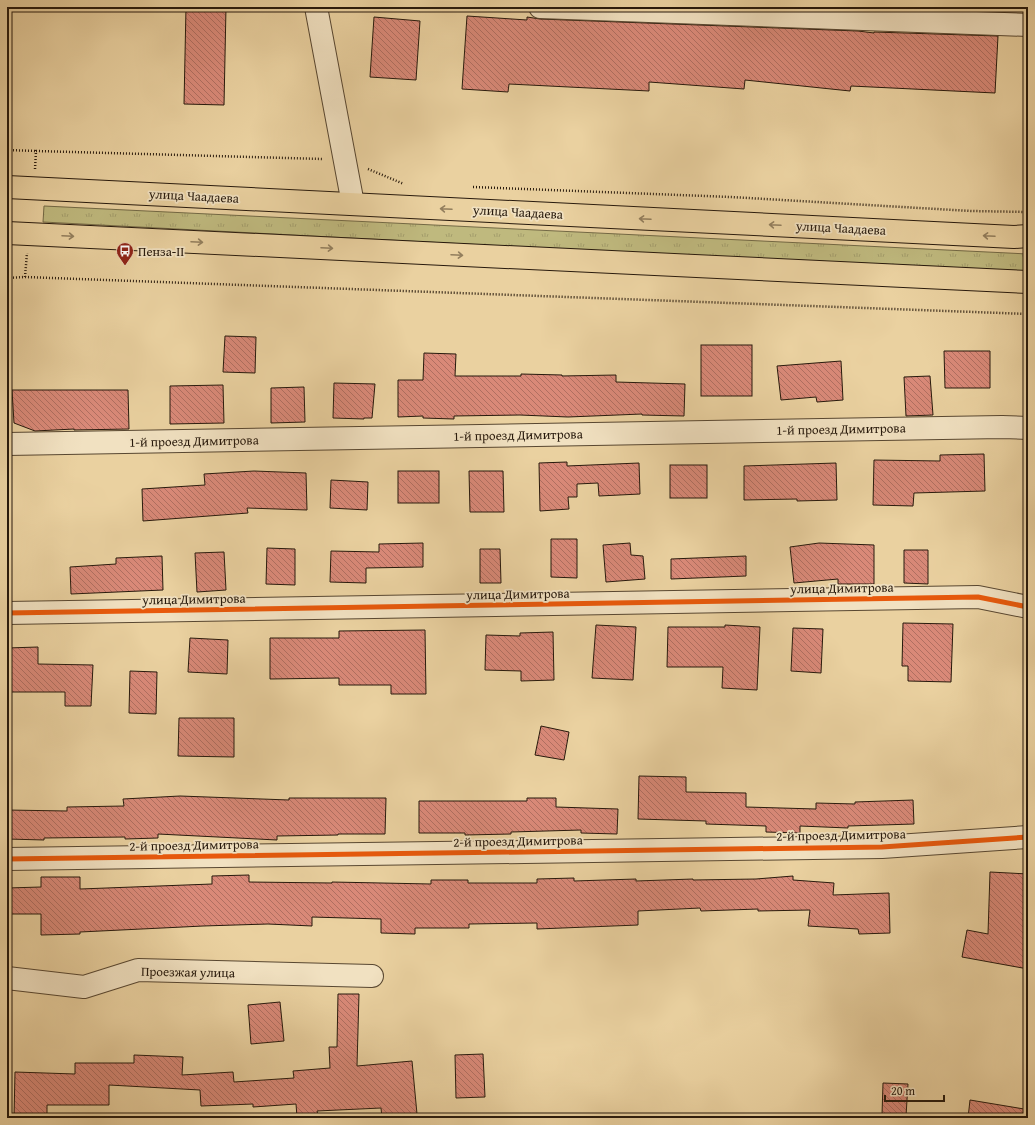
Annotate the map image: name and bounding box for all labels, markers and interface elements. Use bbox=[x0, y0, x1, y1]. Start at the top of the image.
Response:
street label: улица Чаадаева bbox=[147, 184, 240, 208]
street label: улица Чаадаева bbox=[471, 200, 564, 224]
one-way arrow bbox=[440, 205, 453, 212]
one-way arrow bbox=[639, 215, 652, 222]
street label: улица Чаадаева bbox=[794, 216, 887, 240]
one-way arrow bbox=[769, 221, 782, 229]
one-way arrow bbox=[61, 232, 74, 239]
one-way arrow bbox=[983, 232, 996, 239]
one-way arrow bbox=[191, 238, 204, 246]
bus stop icon: Пенза-II bbox=[115, 241, 135, 266]
place label: Пенза-II bbox=[138, 242, 184, 261]
one-way arrow bbox=[320, 245, 333, 252]
one-way arrow bbox=[450, 251, 463, 258]
street label: 1-й проезд Димитрова bbox=[776, 418, 907, 440]
street label: 1-й проезд Димитрова bbox=[453, 424, 584, 446]
street label: 1-й проезд Димитрова bbox=[129, 430, 260, 452]
street label: улица Димитрова bbox=[789, 578, 895, 598]
street label: улица Димитрова bbox=[465, 584, 571, 604]
street label: улица Димитрова bbox=[141, 589, 247, 609]
street label: 2-й проезд Димитрова bbox=[776, 824, 907, 846]
street label: 2-й проезд Димитрова bbox=[453, 830, 584, 852]
street label: 2-й проезд Димитрова bbox=[129, 834, 260, 856]
street label: Проезжая улица bbox=[141, 962, 236, 982]
scale bar bbox=[885, 1077, 944, 1103]
text: 20 m bbox=[891, 1082, 915, 1099]

